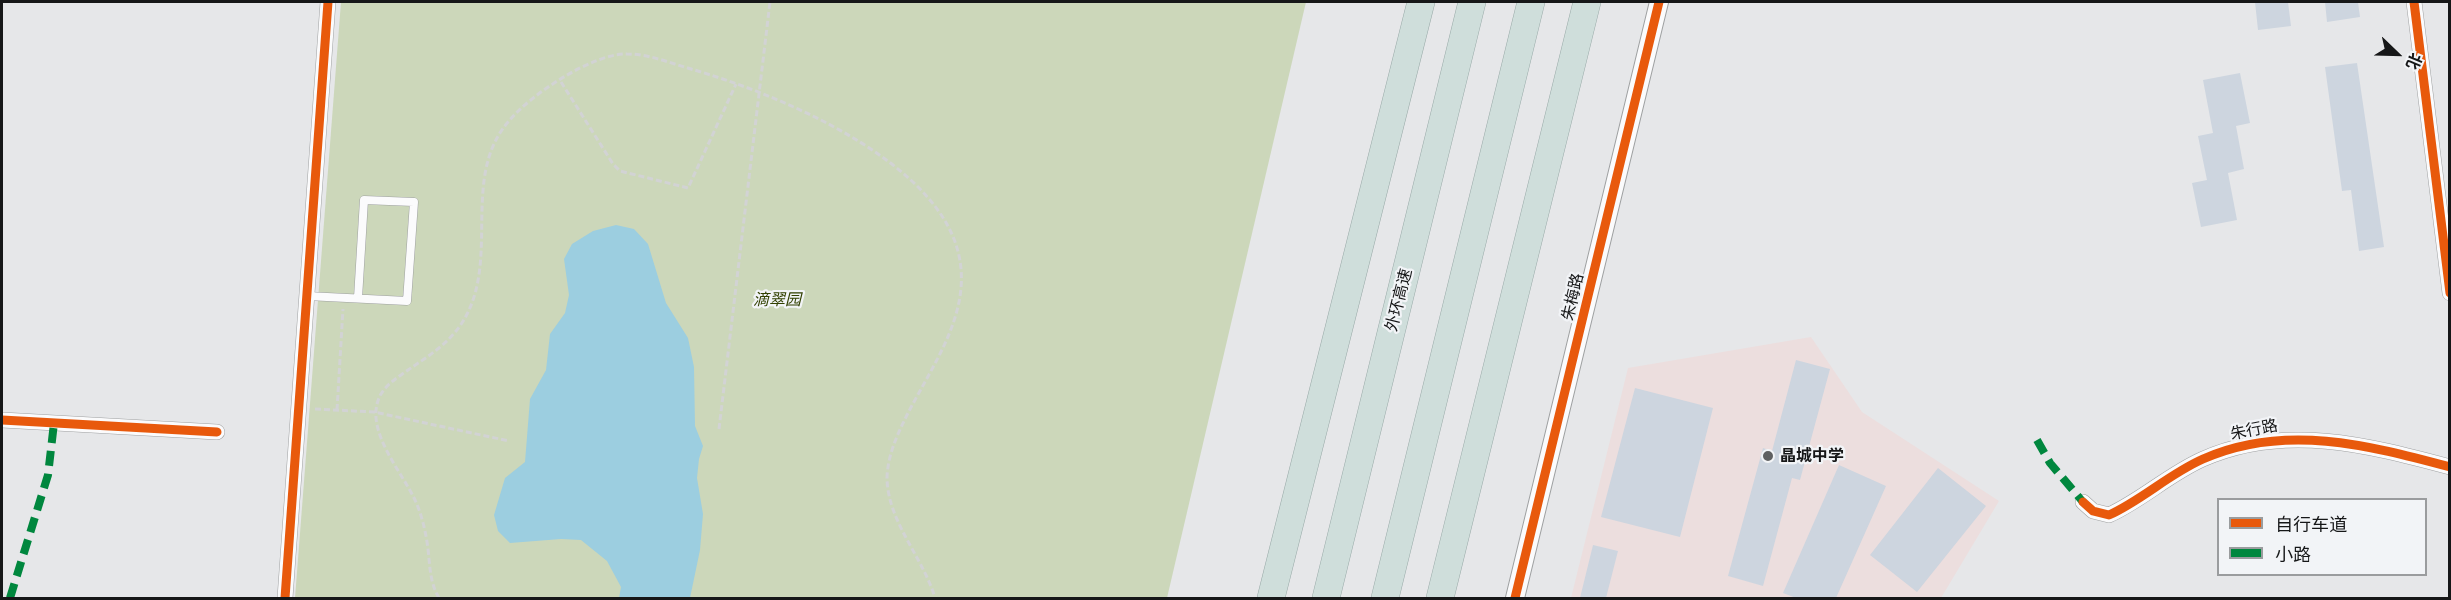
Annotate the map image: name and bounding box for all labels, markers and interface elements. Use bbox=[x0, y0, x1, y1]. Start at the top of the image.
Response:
north arrow bbox=[2367, 24, 2427, 84]
text: 北 bbox=[2403, 51, 2425, 72]
street label: 外环高速 bbox=[1382, 267, 1416, 333]
street label: 朱梅路 bbox=[1558, 271, 1588, 323]
park label: 滴翠园 bbox=[753, 290, 801, 310]
street label: 朱行路 bbox=[2229, 416, 2279, 444]
place label: 晶城中学 bbox=[1780, 446, 1844, 466]
marker: 晶城中学 bbox=[1761, 449, 1775, 463]
legend bbox=[2217, 498, 2427, 576]
text: 自行车道 bbox=[2275, 515, 2347, 535]
text: 小路 bbox=[2275, 545, 2311, 565]

